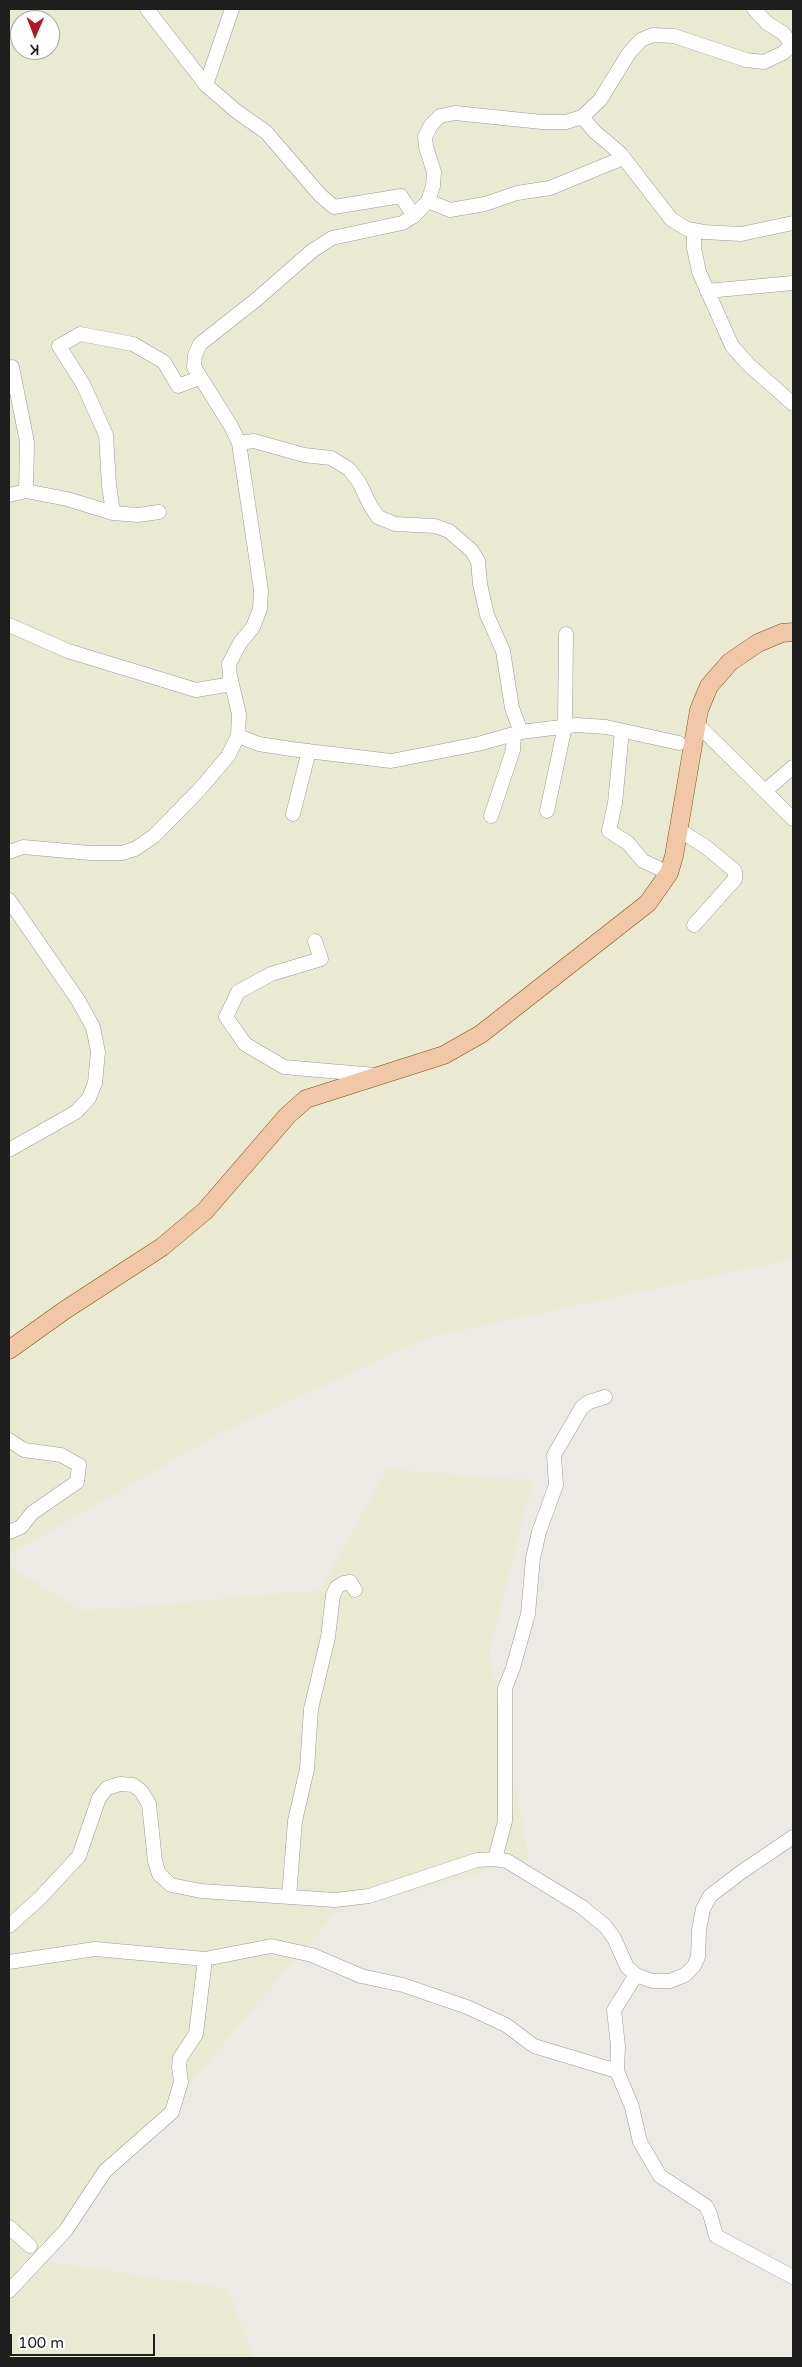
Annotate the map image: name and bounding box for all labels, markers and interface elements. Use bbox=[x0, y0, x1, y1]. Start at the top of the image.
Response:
north arrow bbox=[10, 10, 60, 60]
text: K bbox=[30, 41, 40, 58]
scale bar bbox=[12, 2324, 158, 2356]
text: 100 m bbox=[18, 2334, 64, 2352]

